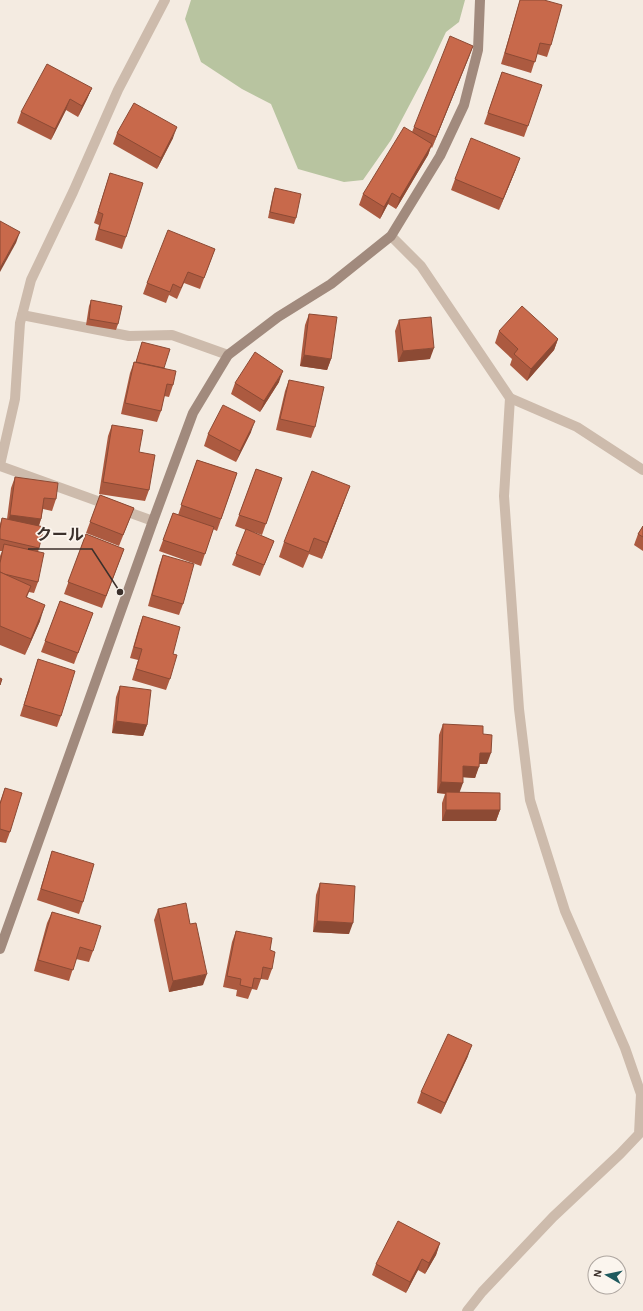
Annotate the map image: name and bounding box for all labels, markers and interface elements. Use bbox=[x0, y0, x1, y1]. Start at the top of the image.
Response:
callout: クール bbox=[28, 521, 92, 549]
text: クール bbox=[36, 526, 84, 543]
north arrow bbox=[587, 1255, 627, 1295]
text: N bbox=[592, 1269, 604, 1278]

